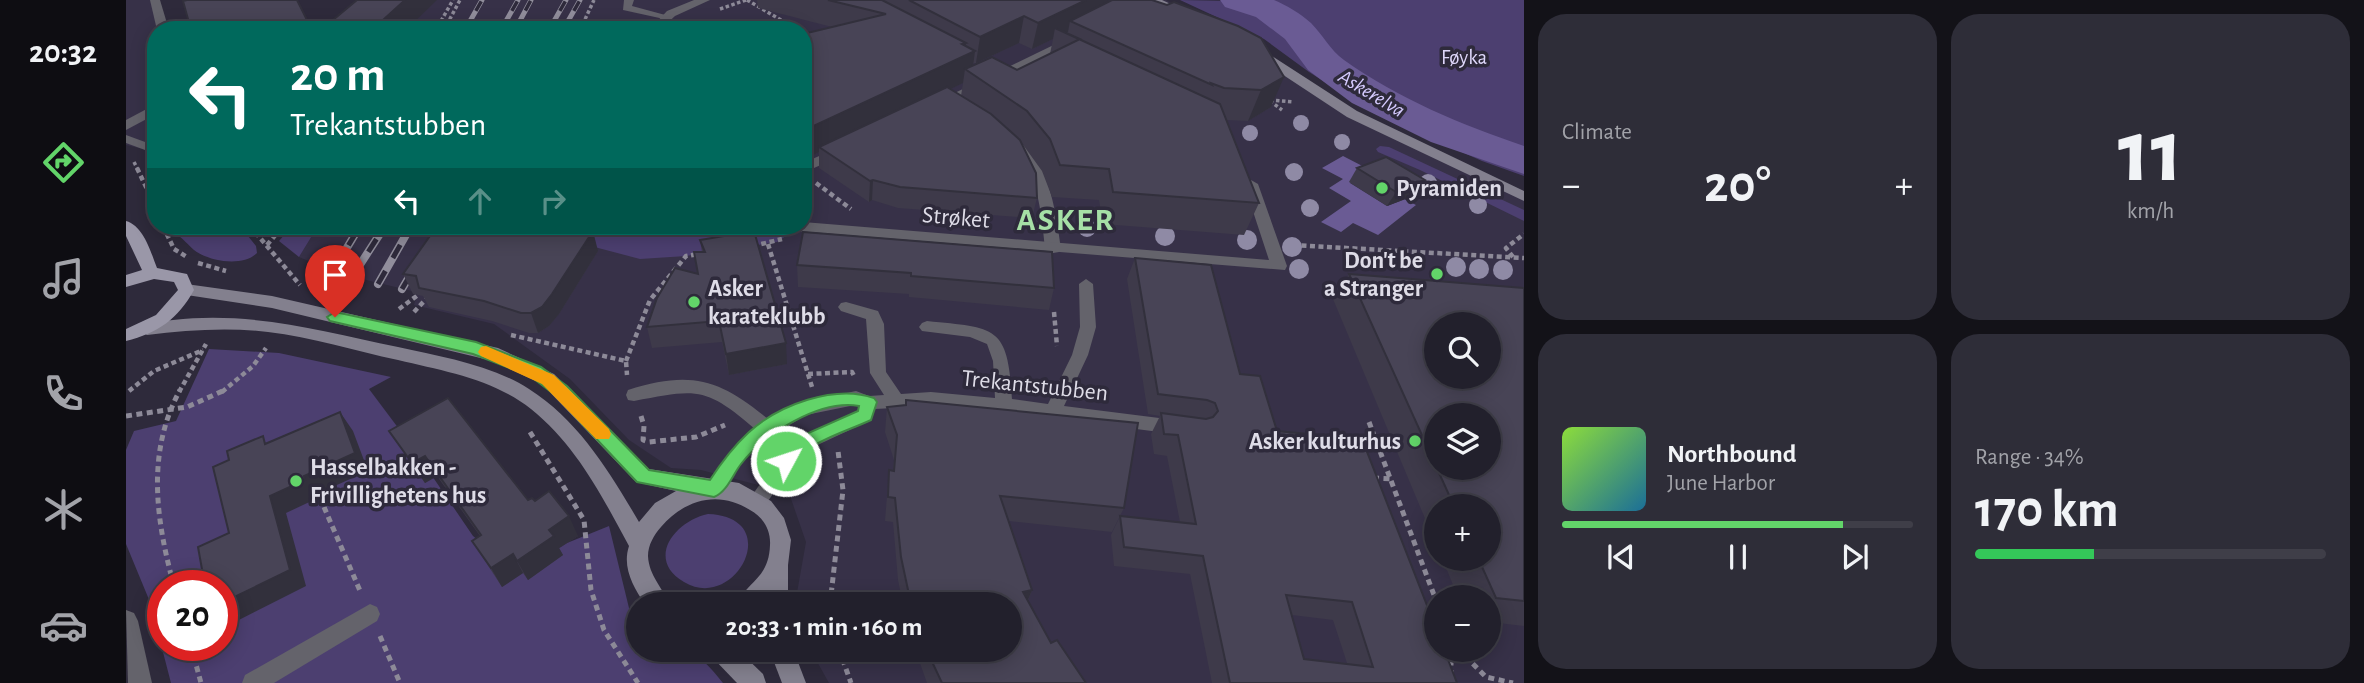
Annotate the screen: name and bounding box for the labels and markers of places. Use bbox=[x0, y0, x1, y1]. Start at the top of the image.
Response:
place label: Pyramiden bbox=[1396, 177, 1502, 201]
marker: Pyramiden bbox=[1374, 180, 1390, 196]
pin bbox=[305, 245, 365, 317]
place label: Don't be a Stranger bbox=[1324, 249, 1424, 301]
marker: Don't be a Stranger bbox=[1429, 266, 1445, 282]
place label: Asker karateklubb bbox=[708, 277, 826, 329]
marker: Asker karateklubb bbox=[686, 294, 702, 310]
place label: Asker kulturhus bbox=[1249, 430, 1401, 454]
marker: Asker kulturhus bbox=[1407, 433, 1423, 449]
place label: Hasselbakken - Frivillighetens hus bbox=[310, 456, 486, 508]
marker: Hasselbakken - Frivillighetens hus bbox=[288, 473, 304, 489]

